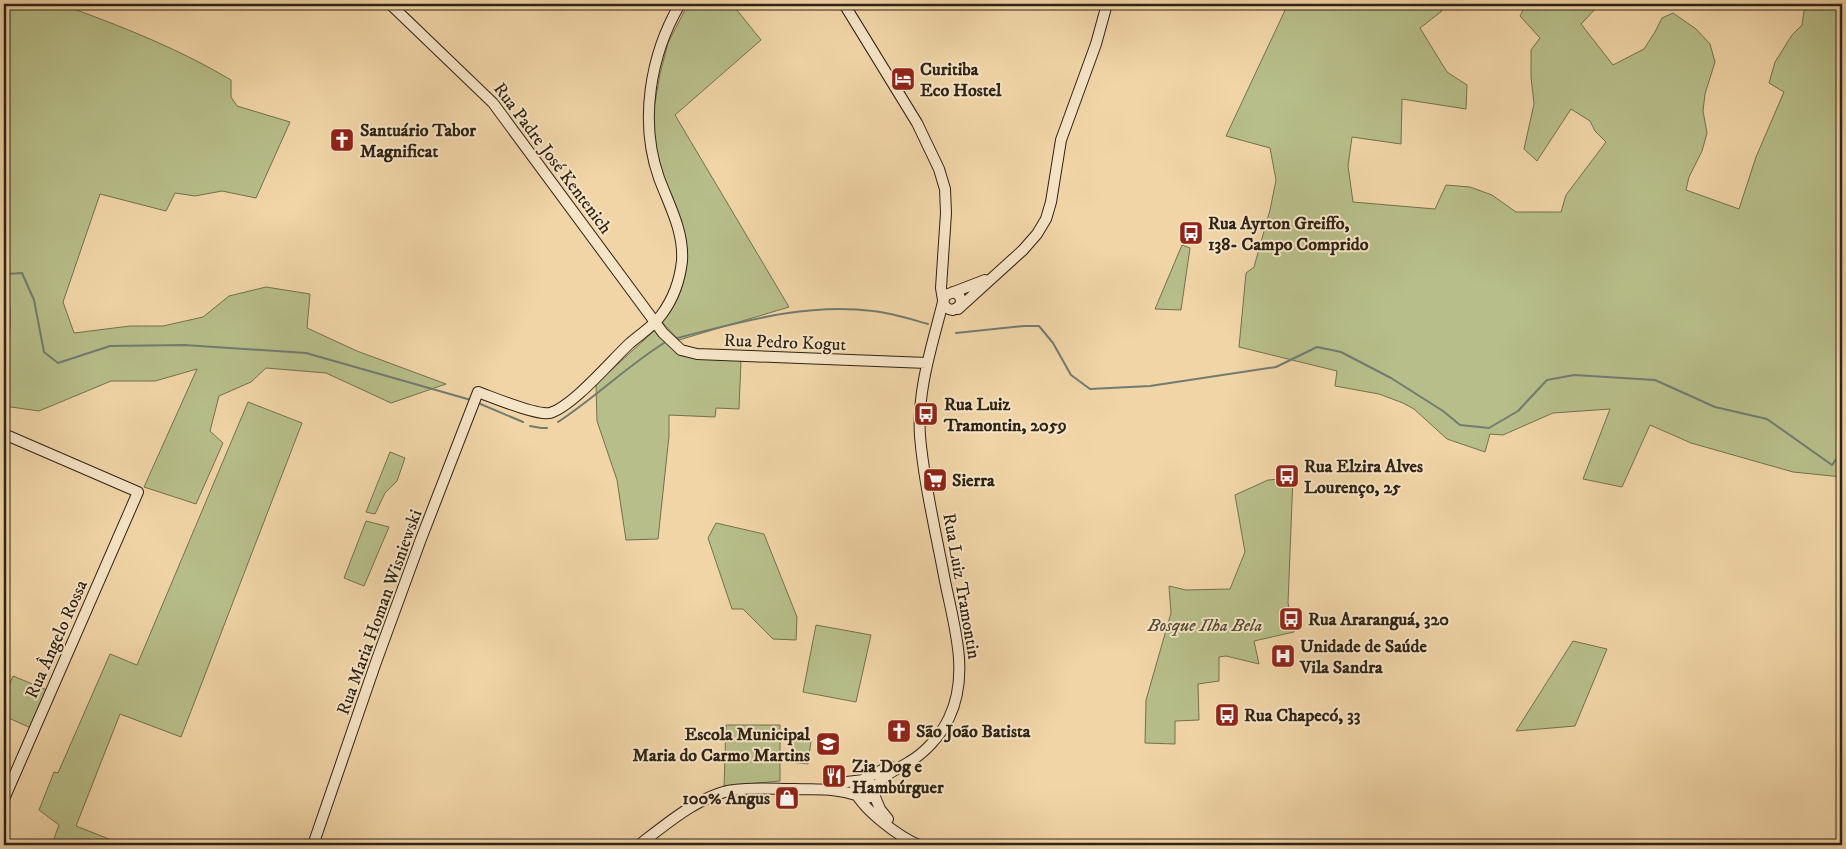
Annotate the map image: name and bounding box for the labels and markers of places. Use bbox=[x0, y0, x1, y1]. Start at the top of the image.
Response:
place label: Curitiba Eco Hostel bbox=[920, 59, 1002, 102]
hotel icon: Curitiba Eco Hostel bbox=[890, 66, 916, 92]
place label: Santuário Tabor Magnificat bbox=[360, 120, 476, 163]
church icon: Santuário Tabor Magnificat bbox=[329, 127, 355, 153]
place label: Rua Ayrton Greiffo, 138- Campo Comprido bbox=[1208, 213, 1369, 256]
bus stop icon: Rua Ayrton Greiffo, 138- Campo Comprido bbox=[1178, 220, 1204, 246]
place label: Rua Luiz Tramontin, 2059 bbox=[943, 394, 1067, 437]
bus stop icon: Rua Luiz Tramontin, 2059 bbox=[913, 401, 939, 427]
place label: Rua Elzira Alves Lourenço, 25 bbox=[1304, 456, 1423, 499]
bus stop icon: Rua Elzira Alves Lourenço, 25 bbox=[1274, 463, 1300, 489]
supermarket icon: Sierra bbox=[922, 467, 948, 493]
place label: Sierra bbox=[952, 470, 995, 492]
bus stop icon: Rua Araranguá, 320 bbox=[1278, 606, 1304, 632]
place label: Rua Araranguá, 320 bbox=[1308, 609, 1449, 631]
place label: Unidade de Saúde Vila Sandra bbox=[1299, 636, 1428, 679]
hospital icon: Unidade de Saúde Vila Sandra bbox=[1270, 643, 1296, 669]
bus stop icon: Rua Chapecó, 33 bbox=[1214, 702, 1240, 728]
place label: Rua Chapecó, 33 bbox=[1244, 705, 1361, 727]
church icon: São João Batista bbox=[886, 718, 912, 744]
place label: São João Batista bbox=[916, 721, 1031, 743]
place label: Escola Municipal Maria do Carmo Martins bbox=[632, 724, 811, 767]
school or university icon: Escola Municipal Maria do Carmo Martins bbox=[815, 731, 841, 757]
place label: Zia Dog e Hambúrguer bbox=[852, 756, 944, 799]
restaurant icon: Zia Dog e Hambúrguer bbox=[821, 763, 847, 789]
shop icon: 100% Angus bbox=[774, 785, 800, 811]
place label: 100% Angus bbox=[682, 788, 770, 810]

